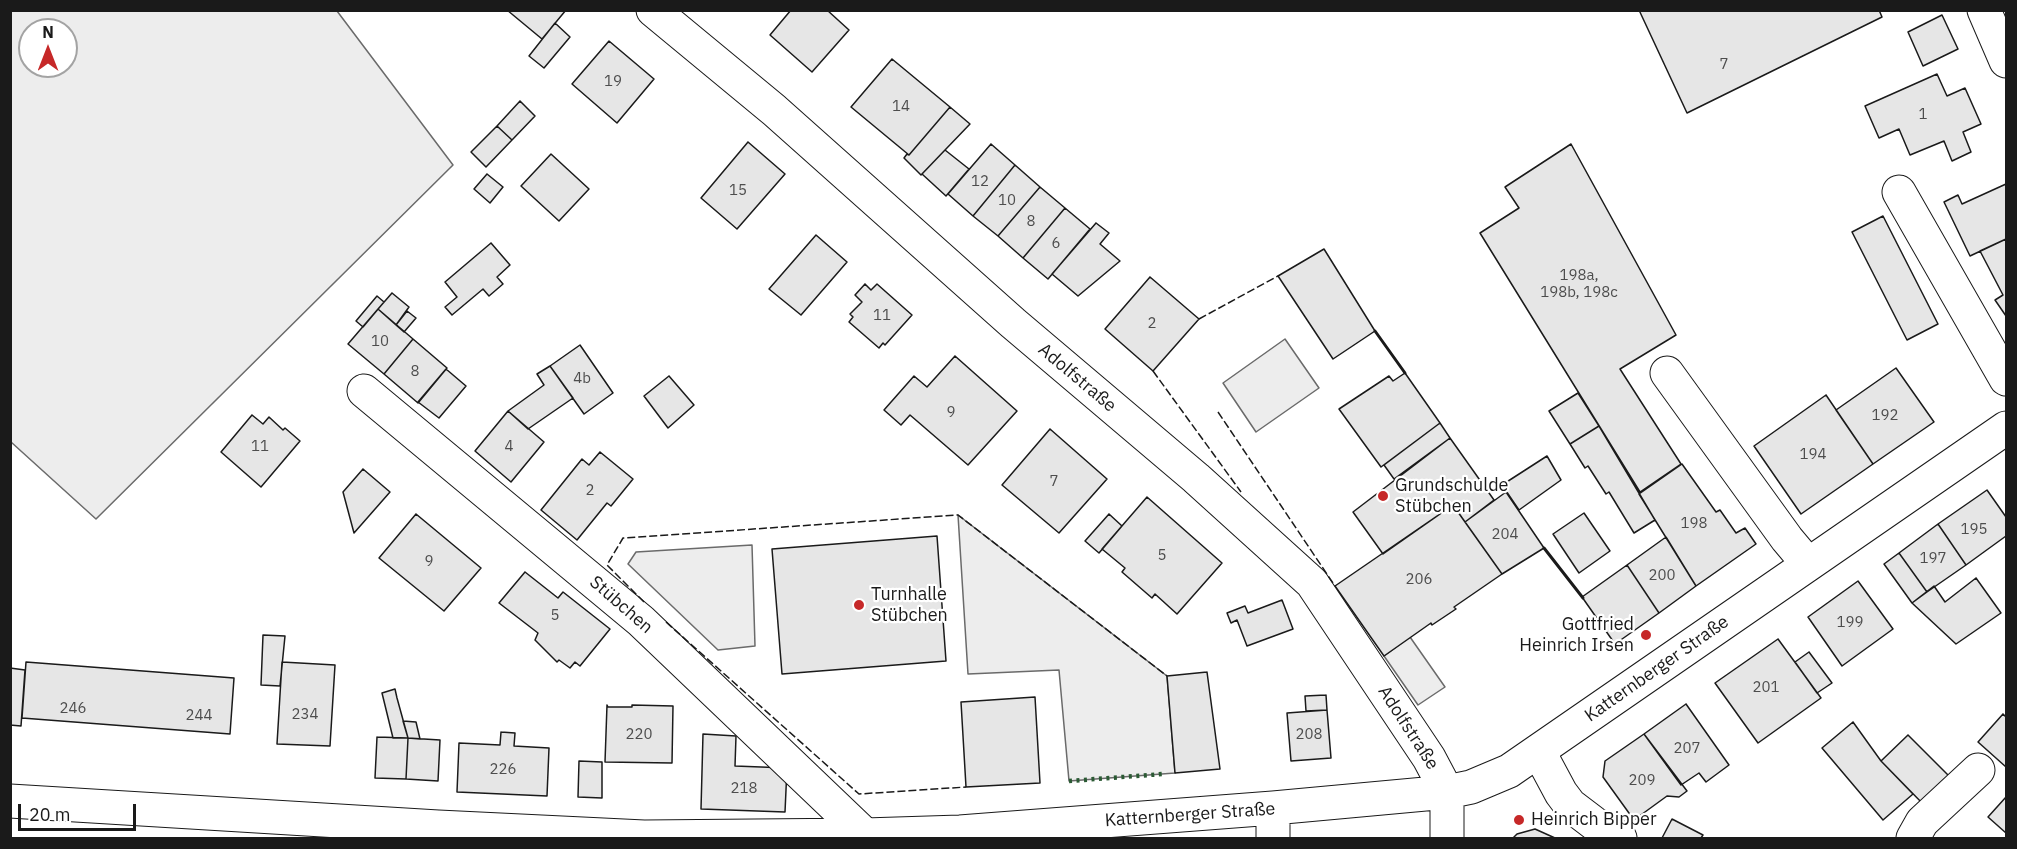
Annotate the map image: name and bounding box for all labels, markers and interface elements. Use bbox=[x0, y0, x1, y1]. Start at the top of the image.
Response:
north arrow bbox=[18, 18, 78, 78]
text: N bbox=[42, 22, 54, 42]
house number: 7 bbox=[1720, 56, 1728, 74]
house number: 19 bbox=[604, 73, 622, 91]
house number: 14 bbox=[892, 98, 910, 116]
house number: 1 bbox=[1919, 106, 1927, 124]
house number: 12 bbox=[971, 173, 989, 191]
house number: 15 bbox=[729, 182, 747, 200]
house number: 10 bbox=[998, 192, 1016, 210]
house number: 8 bbox=[1027, 213, 1035, 231]
house number: 6 bbox=[1052, 235, 1060, 253]
house number: 198a, 198b, 198c bbox=[1540, 267, 1618, 302]
house number: 11 bbox=[873, 307, 891, 325]
house number: 2 bbox=[1148, 315, 1156, 333]
house number: 10 bbox=[371, 333, 389, 351]
street label: Adolfstraße bbox=[1034, 339, 1120, 417]
house number: 8 bbox=[411, 363, 419, 381]
house number: 4b bbox=[573, 370, 591, 388]
house number: 9 bbox=[947, 404, 955, 422]
house number: 192 bbox=[1872, 407, 1898, 425]
house number: 11 bbox=[251, 438, 269, 456]
house number: 4 bbox=[505, 438, 513, 456]
house number: 194 bbox=[1800, 446, 1826, 464]
house number: 7 bbox=[1050, 473, 1058, 491]
place label: Grundschulde Stübchen bbox=[1395, 475, 1508, 518]
house number: 2 bbox=[586, 482, 594, 500]
marker: Grundschulde Stübchen bbox=[1376, 489, 1390, 503]
house number: 198 bbox=[1681, 515, 1707, 533]
house number: 195 bbox=[1961, 521, 1987, 539]
house number: 204 bbox=[1492, 526, 1518, 544]
house number: 5 bbox=[1158, 547, 1166, 565]
house number: 197 bbox=[1920, 550, 1946, 568]
house number: 9 bbox=[425, 553, 433, 571]
house number: 200 bbox=[1649, 567, 1675, 585]
house number: 206 bbox=[1406, 571, 1432, 589]
street label: Stübchen bbox=[585, 572, 657, 638]
place label: Turnhalle Stübchen bbox=[871, 584, 948, 626]
marker: Turnhalle Stübchen bbox=[852, 598, 866, 612]
house number: 5 bbox=[551, 607, 559, 625]
street label: Katternberger Straße bbox=[1581, 611, 1733, 727]
place label: Gottfried Heinrich Irsen bbox=[1519, 614, 1634, 656]
house number: 199 bbox=[1837, 614, 1863, 632]
marker: Gottfried Heinrich Irsen bbox=[1639, 628, 1653, 642]
house number: 201 bbox=[1753, 679, 1779, 697]
street label: Adolfstraße bbox=[1373, 682, 1443, 774]
house number: 246 bbox=[60, 700, 86, 718]
house number: 234 bbox=[292, 706, 318, 724]
house number: 244 bbox=[186, 707, 212, 725]
house number: 220 bbox=[626, 726, 652, 744]
house number: 208 bbox=[1296, 726, 1322, 744]
house number: 207 bbox=[1674, 740, 1700, 758]
house number: 226 bbox=[490, 761, 516, 779]
house number: 209 bbox=[1629, 772, 1655, 790]
house number: 218 bbox=[731, 780, 757, 798]
scale bar bbox=[21, 792, 140, 830]
street label: Katternberger Straße bbox=[1104, 798, 1276, 832]
text: 20 m bbox=[29, 803, 71, 826]
place label: Heinrich Bipper bbox=[1531, 809, 1657, 831]
marker: Heinrich Bipper bbox=[1512, 813, 1526, 827]

